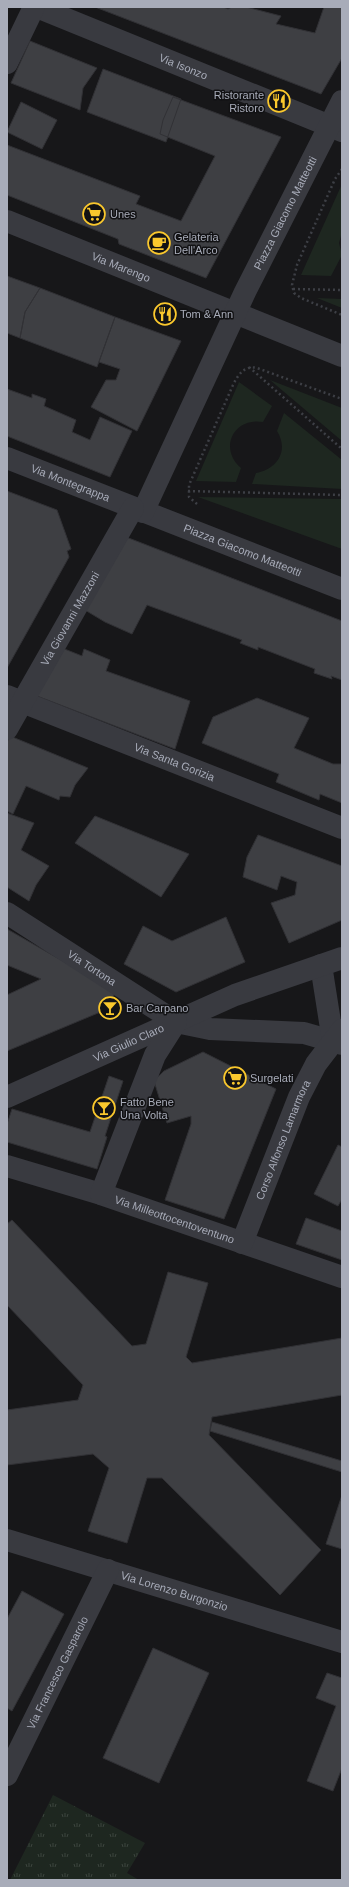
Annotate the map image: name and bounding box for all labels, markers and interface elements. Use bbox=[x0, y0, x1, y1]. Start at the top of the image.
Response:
street label: Via Isonzo bbox=[157, 51, 209, 82]
restaurant icon: Ristorante Ristoro bbox=[266, 88, 292, 114]
place label: Ristorante Ristoro bbox=[214, 89, 264, 114]
street label: Piazza Giacomo Matteotti bbox=[251, 154, 319, 272]
supermarket icon: Unes bbox=[81, 201, 107, 227]
place label: Unes bbox=[110, 208, 136, 220]
cafe icon: Gelateria Dell'Arco bbox=[146, 230, 172, 256]
place label: Gelateria Dell'Arco bbox=[174, 231, 220, 256]
street label: Via Marengo bbox=[90, 250, 152, 284]
restaurant icon: Tom & Ann bbox=[152, 301, 178, 327]
place label: Tom & Ann bbox=[180, 308, 233, 320]
street label: Via Montegrappa bbox=[29, 462, 112, 504]
street label: Piazza Giacomo Matteotti bbox=[182, 522, 303, 579]
street label: Via Giovanni Mazzoni bbox=[38, 570, 101, 668]
street label: Via Santa Gorizia bbox=[132, 741, 217, 784]
street label: Via Tortona bbox=[65, 948, 119, 988]
bar icon: Bar Carpano bbox=[97, 995, 123, 1021]
place label: Bar Carpano bbox=[126, 1002, 188, 1014]
street label: Via Giulio Claro bbox=[91, 1022, 166, 1064]
supermarket icon: Surgelati bbox=[222, 1065, 248, 1091]
place label: Surgelati bbox=[250, 1072, 293, 1084]
street label: Corso Alfonso Lamarmora bbox=[254, 1077, 313, 1201]
bar icon: Fatto Bene Una Volta bbox=[91, 1095, 117, 1121]
place label: Fatto Bene Una Volta bbox=[120, 1096, 174, 1121]
street label: Via Milleottocentoventuno bbox=[113, 1193, 236, 1246]
street label: Via Lorenzo Burgonzio bbox=[119, 1569, 229, 1613]
street label: Via Francesco Gasparolo bbox=[25, 1614, 90, 1731]

